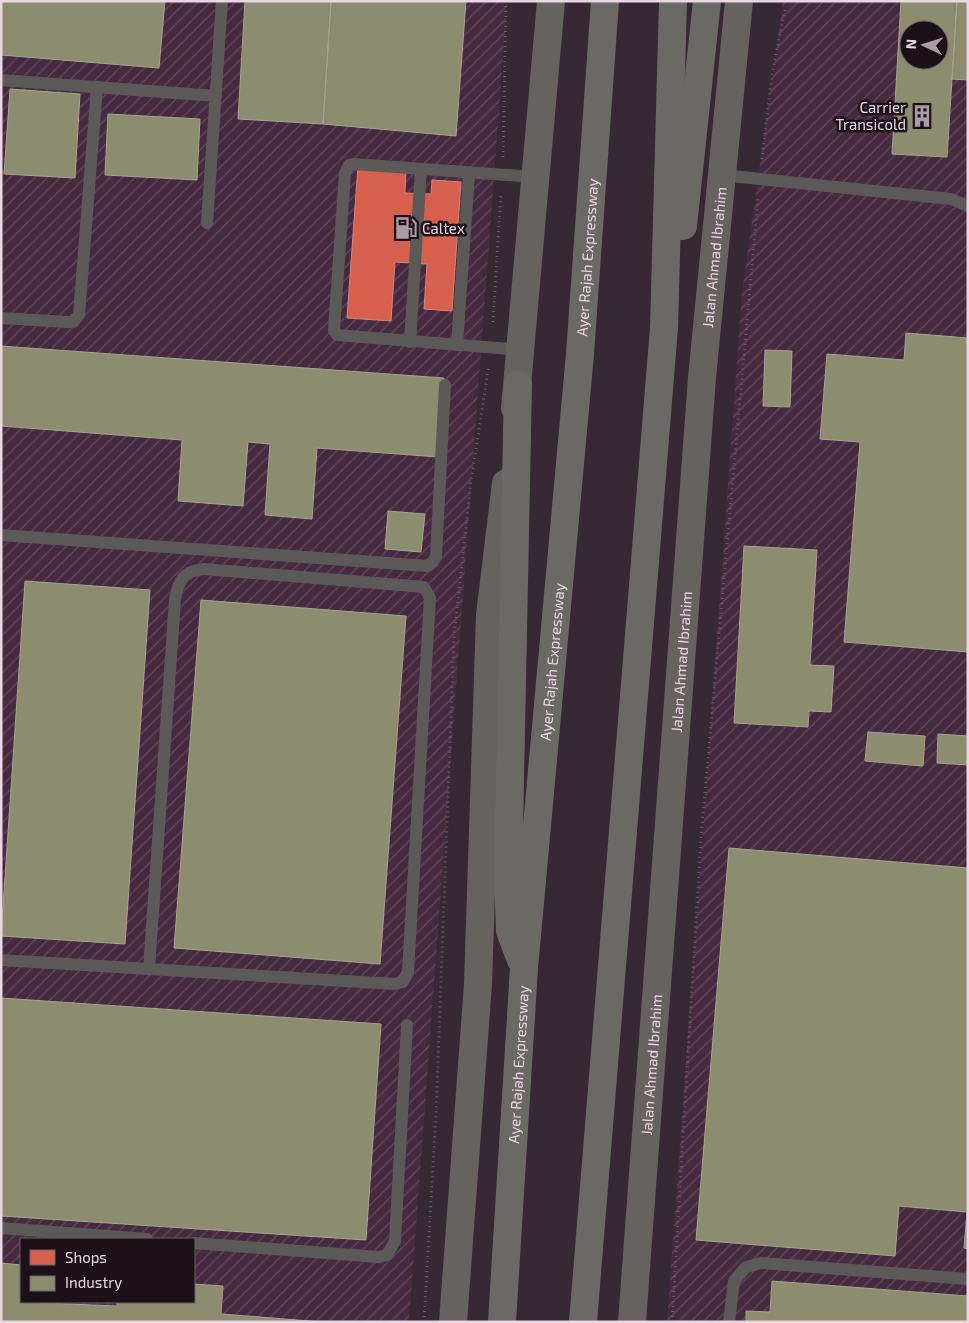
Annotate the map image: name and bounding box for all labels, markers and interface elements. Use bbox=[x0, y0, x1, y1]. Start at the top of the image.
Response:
north arrow bbox=[899, 20, 949, 70]
text: N bbox=[902, 38, 919, 50]
place label: Carrier Transicold bbox=[836, 98, 906, 133]
building icon: Carrier Transicold bbox=[909, 103, 935, 129]
street label: Ayer Rajah Expressway bbox=[572, 178, 601, 337]
street label: Jalan Ahmad Ibrahim bbox=[698, 186, 730, 329]
fuel station icon: Caltex bbox=[393, 215, 419, 241]
place label: Caltex bbox=[422, 219, 465, 237]
street label: Ayer Rajah Expressway bbox=[536, 582, 568, 742]
street label: Jalan Ahmad Ibrahim bbox=[667, 591, 695, 733]
street label: Ayer Rajah Expressway bbox=[504, 985, 532, 1144]
street label: Jalan Ahmad Ibrahim bbox=[637, 993, 665, 1136]
legend bbox=[20, 1238, 195, 1303]
text: Shops bbox=[65, 1248, 107, 1266]
text: Industry bbox=[65, 1273, 122, 1291]

